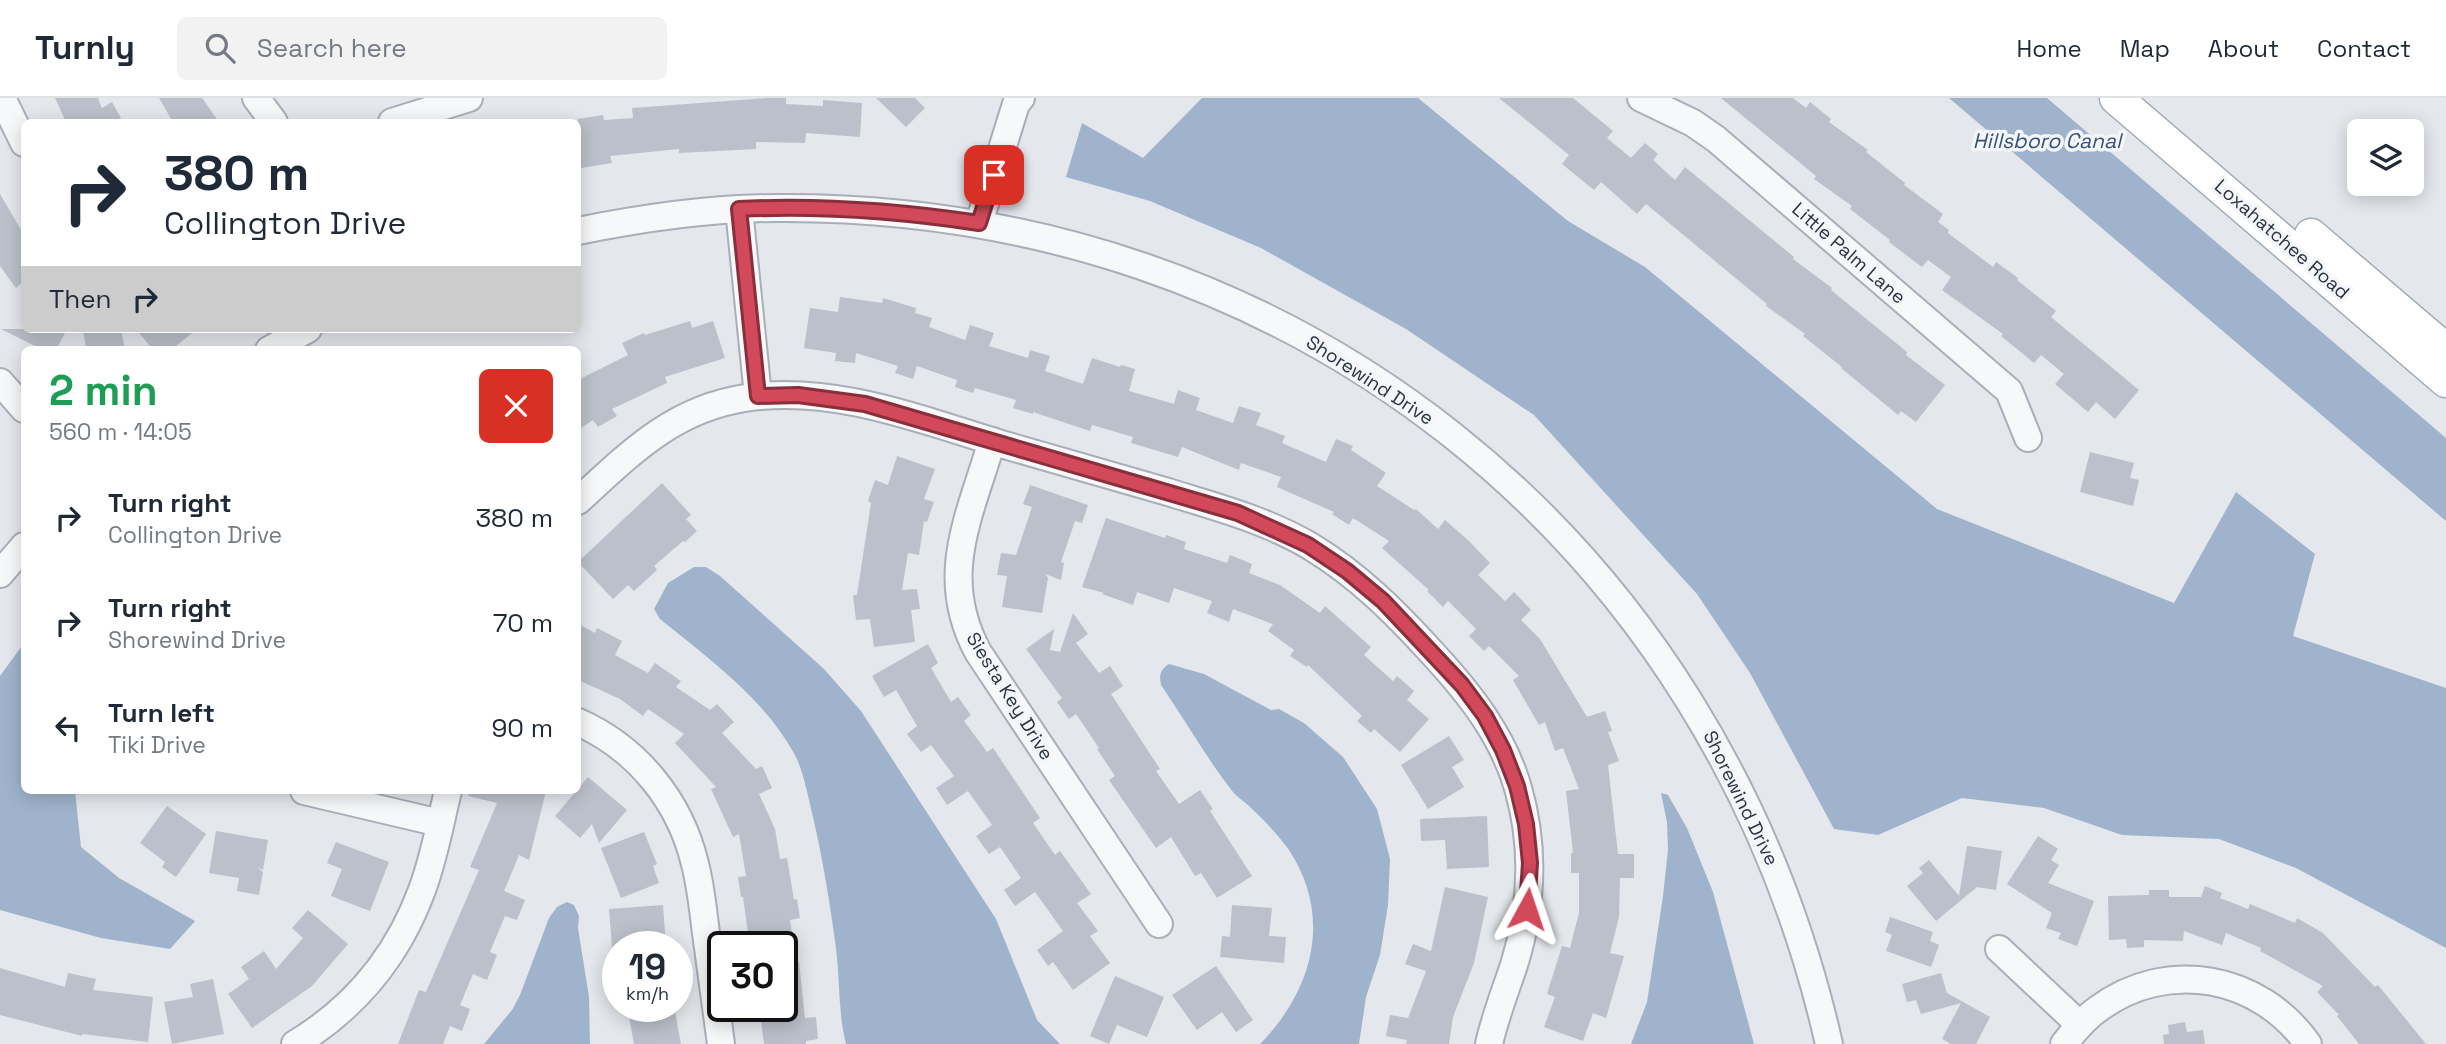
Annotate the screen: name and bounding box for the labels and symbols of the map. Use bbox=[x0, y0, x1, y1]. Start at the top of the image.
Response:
water label: Hillsboro Canal bbox=[1973, 127, 2124, 154]
pin bbox=[964, 145, 1024, 205]
street label: Loxahatchee Road bbox=[2209, 174, 2355, 304]
street label: Little Palm Lane bbox=[1787, 197, 1911, 309]
street label: Shorewind Drive bbox=[1302, 329, 1438, 431]
street label: Siesta Key Drive bbox=[961, 627, 1059, 765]
street label: Shorewind Drive bbox=[1698, 726, 1784, 870]
position arrow bbox=[1490, 872, 1564, 946]
speed limit sign: 30 bbox=[707, 931, 798, 1022]

